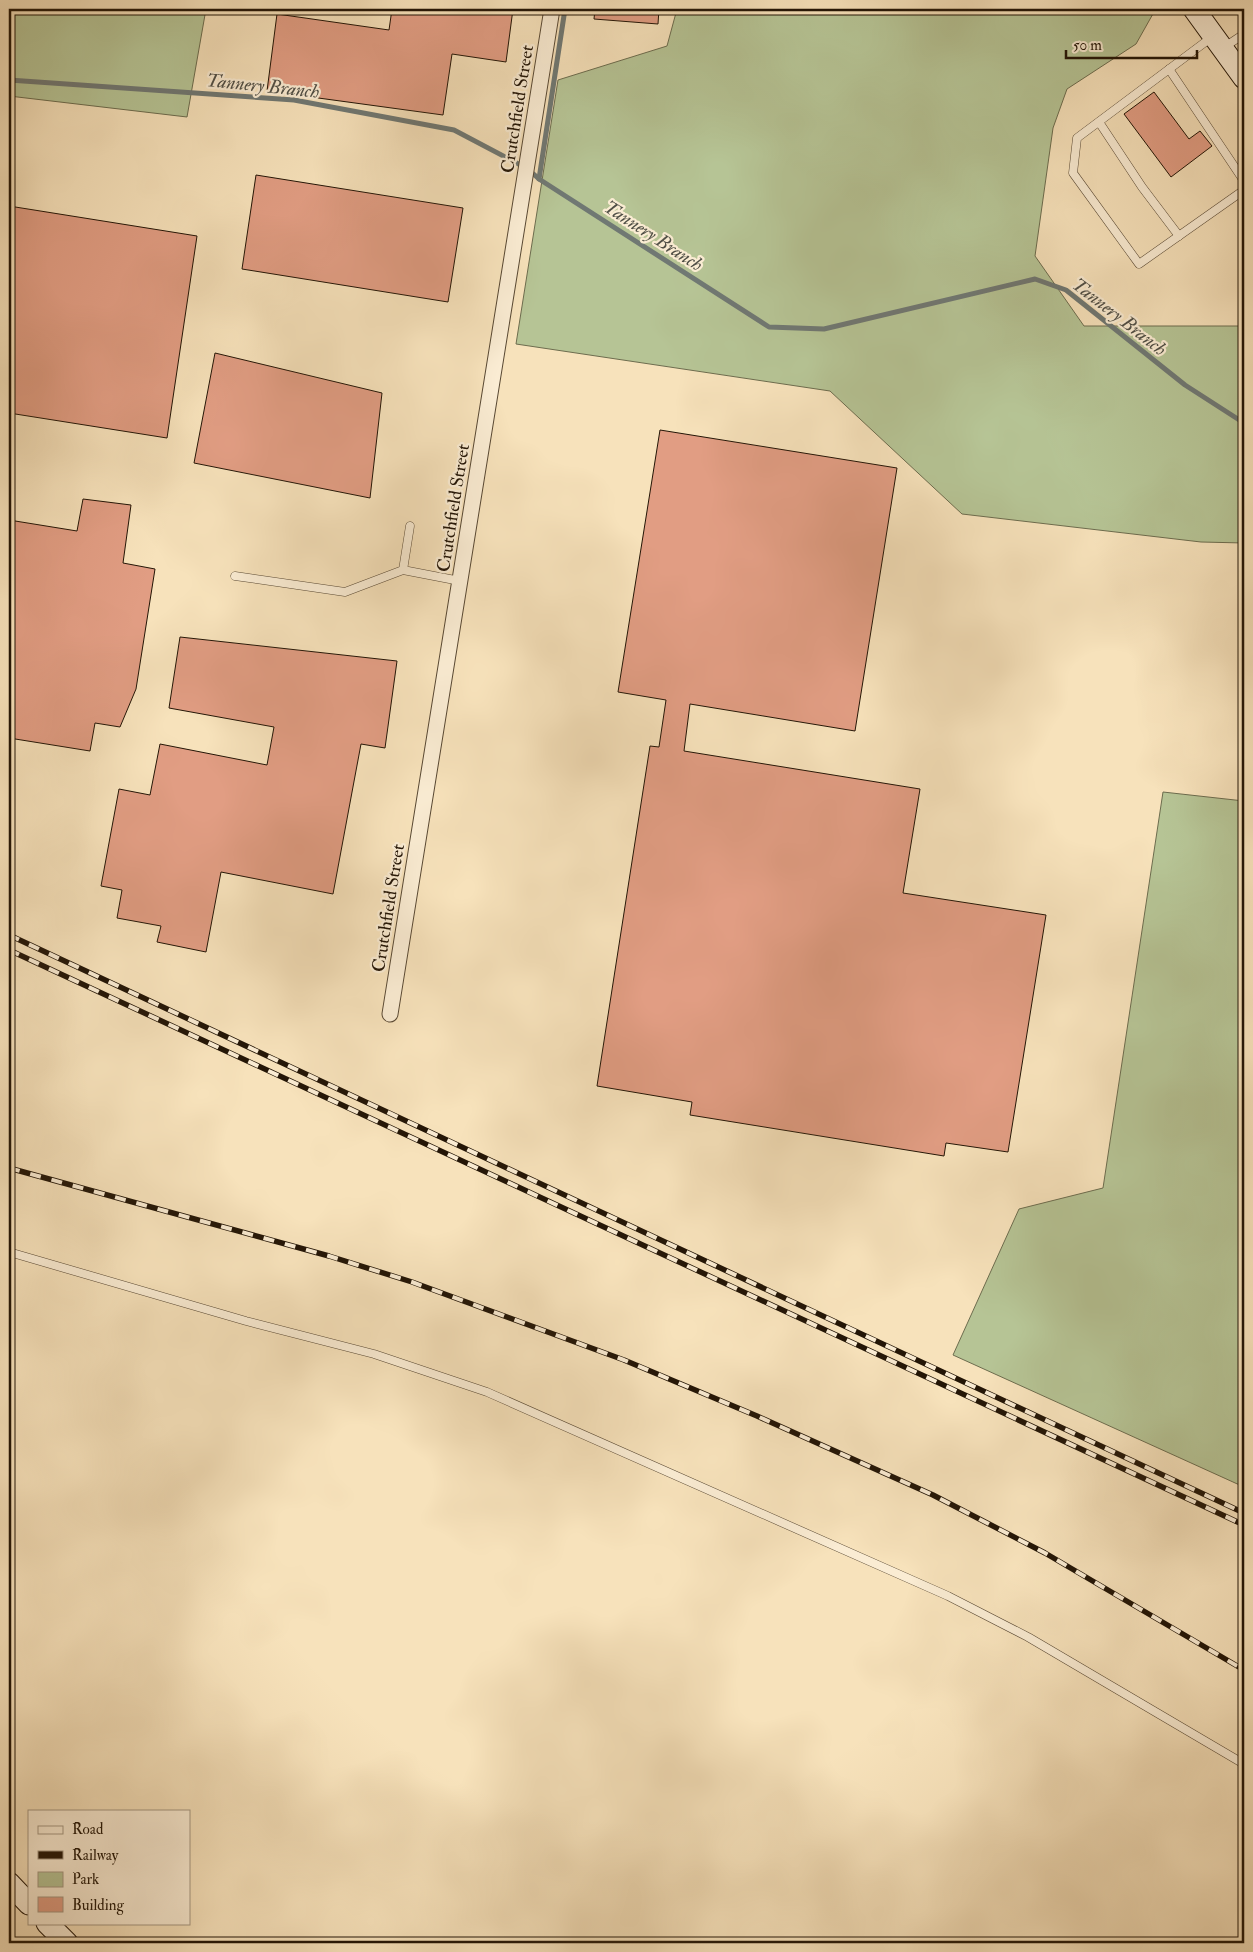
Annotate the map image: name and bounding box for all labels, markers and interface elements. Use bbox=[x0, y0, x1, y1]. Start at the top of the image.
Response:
scale bar bbox=[1066, 28, 1197, 60]
text: 50 m bbox=[1073, 36, 1102, 55]
street label: Crutchfield Street bbox=[496, 43, 539, 175]
water label: Tannery Branch bbox=[205, 68, 320, 104]
water label: Tannery Branch bbox=[599, 195, 708, 277]
water label: Tannery Branch bbox=[1067, 272, 1171, 361]
street label: Crutchfield Street bbox=[432, 442, 475, 574]
street label: Crutchfield Street bbox=[367, 842, 410, 974]
legend bbox=[28, 1810, 190, 1924]
text: Road bbox=[72, 1820, 104, 1839]
text: Railway bbox=[72, 1846, 119, 1865]
text: Park bbox=[72, 1870, 99, 1889]
text: Building bbox=[72, 1896, 124, 1915]

